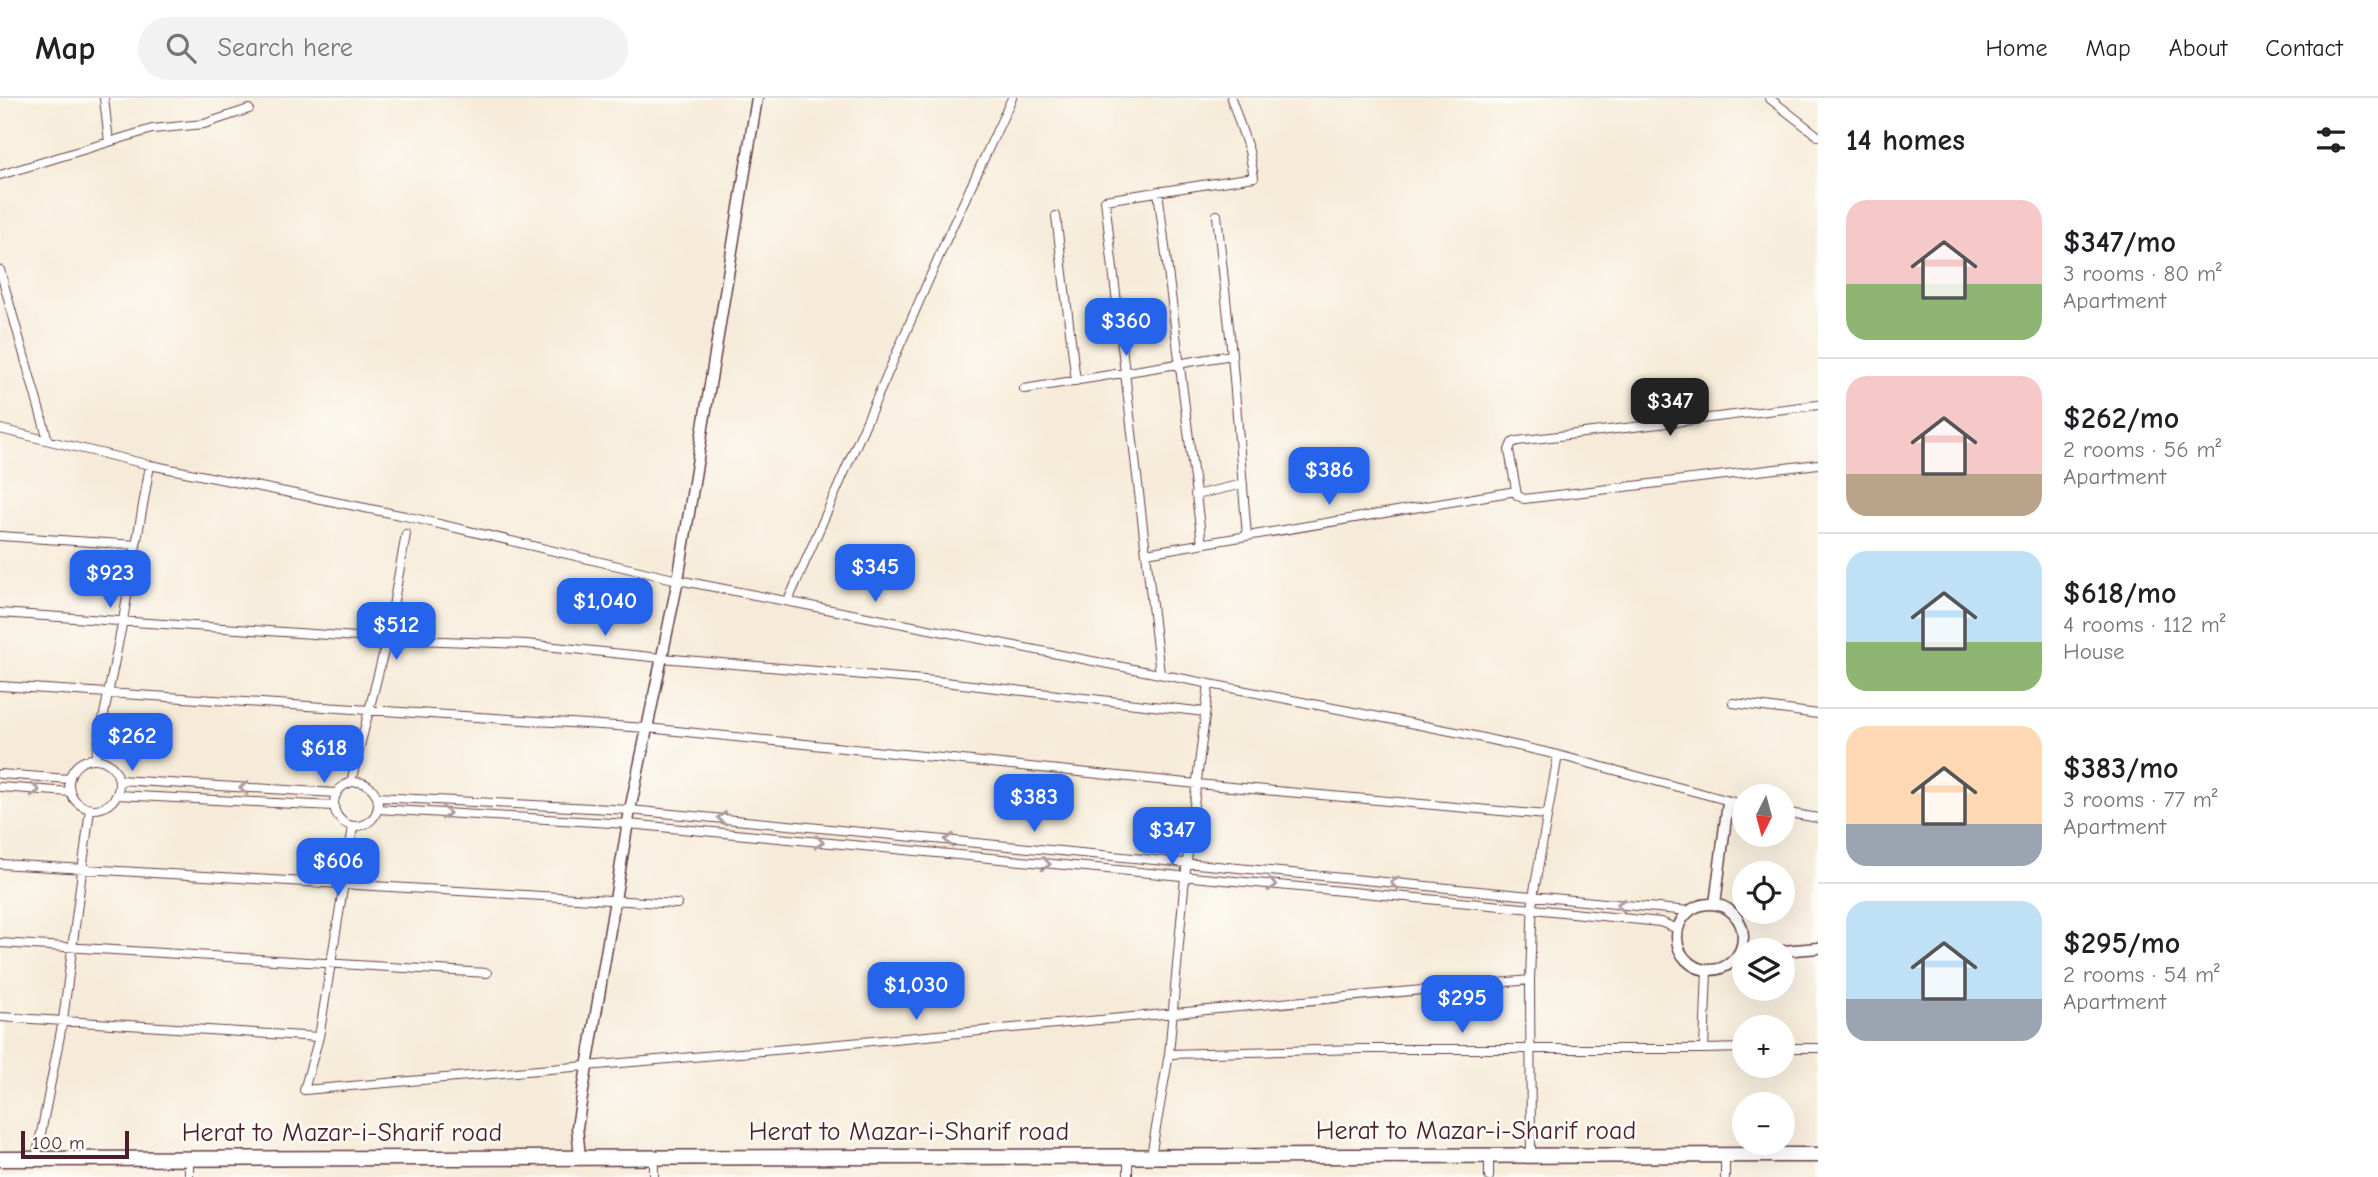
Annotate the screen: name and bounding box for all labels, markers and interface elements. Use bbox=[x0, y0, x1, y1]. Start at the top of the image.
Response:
search box bbox=[138, 17, 628, 80]
text: Map bbox=[35, 29, 96, 67]
icon: search bbox=[162, 29, 200, 67]
text: Search here bbox=[218, 33, 353, 63]
text: Home bbox=[1986, 34, 2047, 62]
text: Map bbox=[2085, 34, 2131, 62]
text: About bbox=[2169, 34, 2227, 62]
text: Contact bbox=[2265, 34, 2343, 62]
icon: filters bbox=[2312, 121, 2350, 159]
text: 14 homes bbox=[1846, 123, 1965, 158]
text: $347/mo bbox=[2063, 225, 2176, 260]
icon: home bbox=[1902, 228, 1986, 312]
text: 3 rooms · 80 m² bbox=[2063, 260, 2222, 287]
text: Apartment bbox=[2063, 287, 2166, 314]
pin: $360 bbox=[1085, 299, 1167, 358]
text: $360 bbox=[1101, 307, 1151, 334]
pin: $347 bbox=[1629, 378, 1711, 438]
text: $347 bbox=[1647, 387, 1693, 414]
text: $262/mo bbox=[2063, 401, 2179, 436]
icon: home bbox=[1902, 404, 1986, 488]
text: 2 rooms · 56 m² bbox=[2063, 436, 2221, 463]
pin: $386 bbox=[1288, 448, 1370, 507]
text: $386 bbox=[1305, 456, 1354, 483]
text: Apartment bbox=[2063, 463, 2166, 490]
pin: $345 bbox=[834, 545, 916, 604]
pin: $923 bbox=[69, 550, 151, 610]
text: $345 bbox=[851, 553, 899, 580]
text: $923 bbox=[86, 559, 134, 586]
text: $618/mo bbox=[2063, 576, 2176, 611]
pin: $1,040 bbox=[548, 578, 662, 638]
icon: home bbox=[1902, 579, 1986, 663]
text: $1,040 bbox=[573, 587, 637, 614]
pin: $512 bbox=[355, 602, 437, 662]
text: $512 bbox=[373, 611, 419, 638]
text: 4 rooms · 112 m² bbox=[2063, 611, 2226, 638]
text: House bbox=[2063, 638, 2125, 665]
pin: $262 bbox=[91, 714, 173, 773]
text: $262 bbox=[108, 722, 156, 749]
pin: $618 bbox=[283, 726, 365, 785]
text: $618 bbox=[301, 734, 347, 761]
text: $383/mo bbox=[2063, 751, 2179, 786]
icon: home bbox=[1902, 754, 1986, 838]
pin: $383 bbox=[993, 774, 1075, 834]
one-way arrow bbox=[238, 780, 249, 795]
one-way arrow bbox=[30, 782, 41, 797]
text: $383 bbox=[1010, 783, 1058, 810]
north arrow bbox=[1732, 784, 1796, 847]
map controls bbox=[1732, 784, 1795, 1155]
text: 3 rooms · 77 m² bbox=[2063, 786, 2218, 813]
one-way arrow bbox=[441, 805, 452, 820]
pin: $347 bbox=[1131, 808, 1213, 867]
one-way arrow bbox=[717, 811, 728, 826]
text: Apartment bbox=[2063, 813, 2166, 840]
text: $347 bbox=[1149, 816, 1195, 843]
one-way arrow bbox=[943, 833, 954, 848]
one-way arrow bbox=[814, 834, 825, 849]
pin: $606 bbox=[297, 838, 379, 898]
text: $606 bbox=[312, 847, 364, 874]
one-way arrow bbox=[1040, 856, 1051, 871]
button: locate bbox=[1732, 861, 1795, 924]
one-way arrow bbox=[1389, 876, 1400, 891]
one-way arrow bbox=[1267, 877, 1278, 892]
one-way arrow bbox=[1615, 898, 1626, 913]
text: $295/mo bbox=[2063, 926, 2180, 961]
icon: home bbox=[1902, 929, 1986, 1013]
button: layers bbox=[1732, 938, 1795, 1001]
text: 2 rooms · 54 m² bbox=[2063, 961, 2220, 988]
pin: $1,030 bbox=[859, 962, 973, 1022]
text: $1,030 bbox=[884, 971, 948, 998]
pin: $295 bbox=[1421, 976, 1503, 1035]
text: $295 bbox=[1437, 984, 1487, 1011]
text: Apartment bbox=[2063, 988, 2166, 1015]
button: + bbox=[1732, 1015, 1795, 1078]
button: − bbox=[1732, 1092, 1795, 1155]
street label: Herat to Mazar-i-Sharif road bbox=[1316, 1116, 1636, 1146]
street label: Herat to Mazar-i-Sharif road bbox=[749, 1117, 1069, 1147]
street label: Herat to Mazar-i-Sharif road bbox=[182, 1118, 502, 1148]
scale bar bbox=[21, 1128, 130, 1160]
text: 100 m bbox=[32, 1132, 85, 1154]

